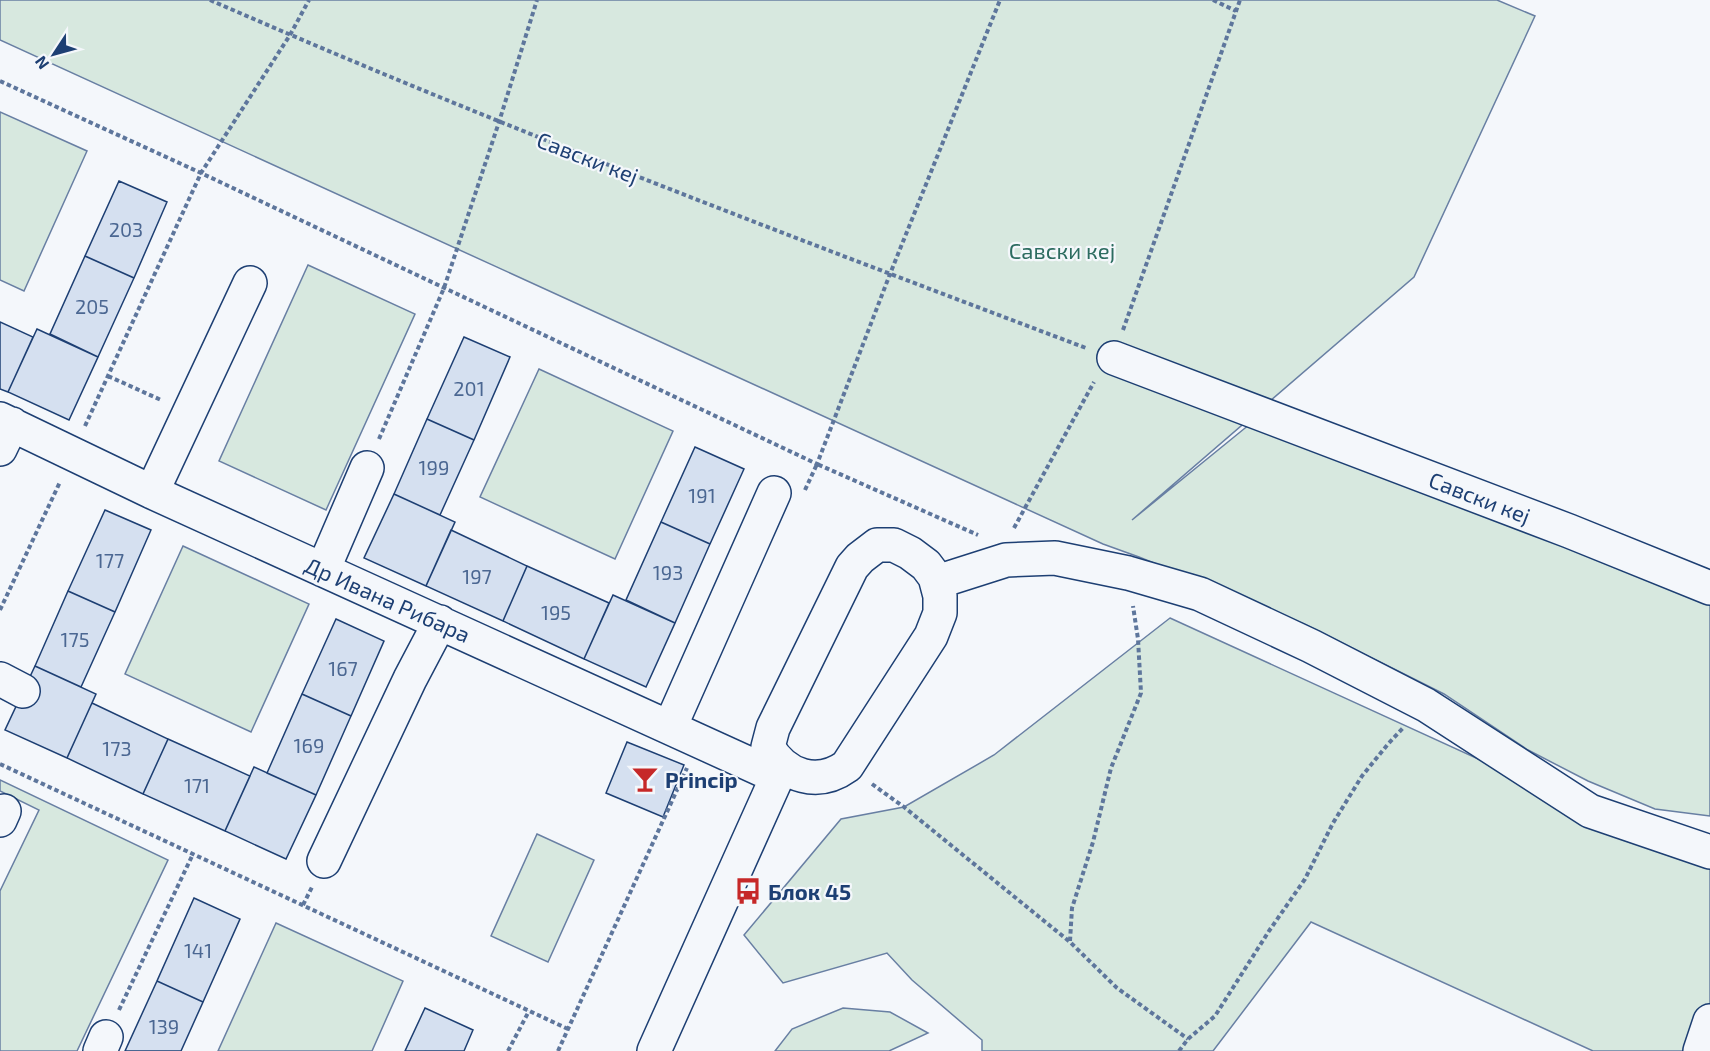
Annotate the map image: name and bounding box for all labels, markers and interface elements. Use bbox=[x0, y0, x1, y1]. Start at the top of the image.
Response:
north arrow bbox=[24, 24, 84, 84]
text: N bbox=[30, 53, 53, 73]
street label: Савски кеј bbox=[533, 126, 642, 189]
house number: 203 bbox=[109, 217, 143, 241]
park label: Савски кеј bbox=[1009, 237, 1115, 264]
house number: 205 bbox=[75, 294, 109, 318]
house number: 201 bbox=[453, 376, 485, 400]
house number: 199 bbox=[419, 455, 449, 479]
street label: Савски кеј bbox=[1425, 466, 1534, 529]
house number: 191 bbox=[688, 483, 716, 507]
house number: 177 bbox=[96, 548, 124, 572]
street label: Др Ивана Рибара bbox=[301, 551, 475, 647]
house number: 193 bbox=[653, 560, 683, 584]
house number: 197 bbox=[462, 564, 492, 588]
house number: 195 bbox=[541, 600, 571, 624]
house number: 175 bbox=[61, 627, 89, 651]
house number: 167 bbox=[328, 656, 358, 680]
house number: 169 bbox=[294, 733, 324, 757]
house number: 173 bbox=[102, 736, 132, 760]
bar icon: Princip bbox=[630, 764, 660, 794]
place label: Princip bbox=[665, 766, 738, 792]
house number: 171 bbox=[184, 773, 210, 797]
bus stop icon: Блок 45 bbox=[733, 876, 763, 906]
place label: Блок 45 bbox=[768, 878, 851, 904]
house number: 141 bbox=[184, 938, 212, 962]
house number: 139 bbox=[149, 1014, 179, 1038]

